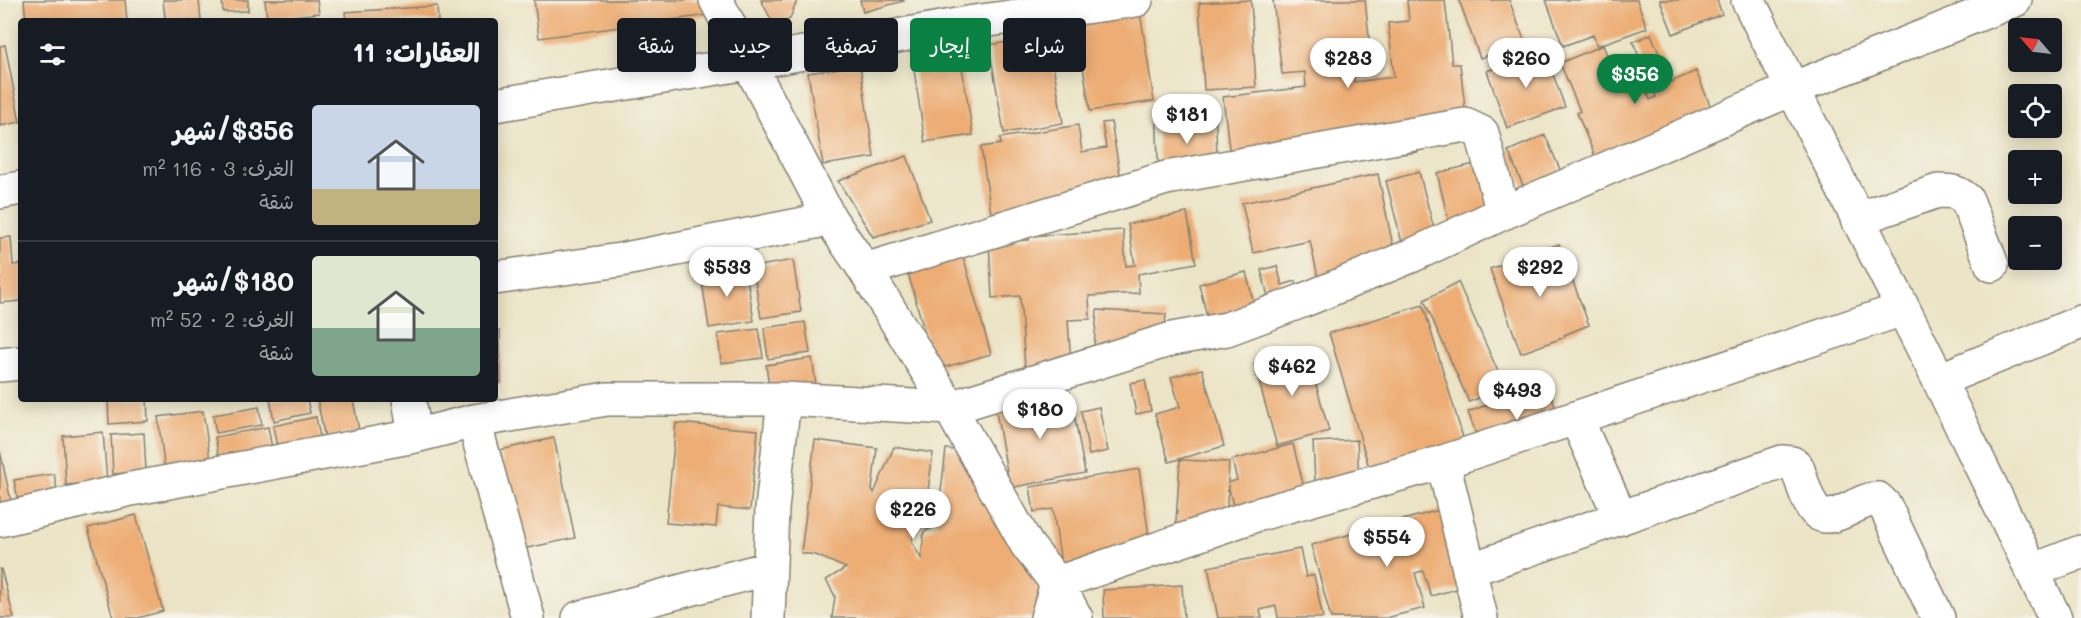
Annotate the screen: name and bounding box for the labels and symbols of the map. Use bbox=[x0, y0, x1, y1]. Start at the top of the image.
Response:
north arrow bbox=[2008, 18, 2062, 72]
pin: $283 bbox=[1312, 38, 1384, 89]
pin: $260 bbox=[1490, 38, 1562, 89]
pin: $356 bbox=[1599, 54, 1671, 105]
pin: $181 bbox=[1151, 94, 1223, 145]
pin: $533 bbox=[691, 247, 763, 298]
pin: $292 bbox=[1504, 247, 1576, 298]
pin: $462 bbox=[1256, 346, 1328, 397]
pin: $493 bbox=[1481, 370, 1553, 421]
pin: $180 bbox=[1004, 389, 1076, 440]
pin: $226 bbox=[877, 489, 949, 540]
pin: $554 bbox=[1351, 517, 1423, 568]

